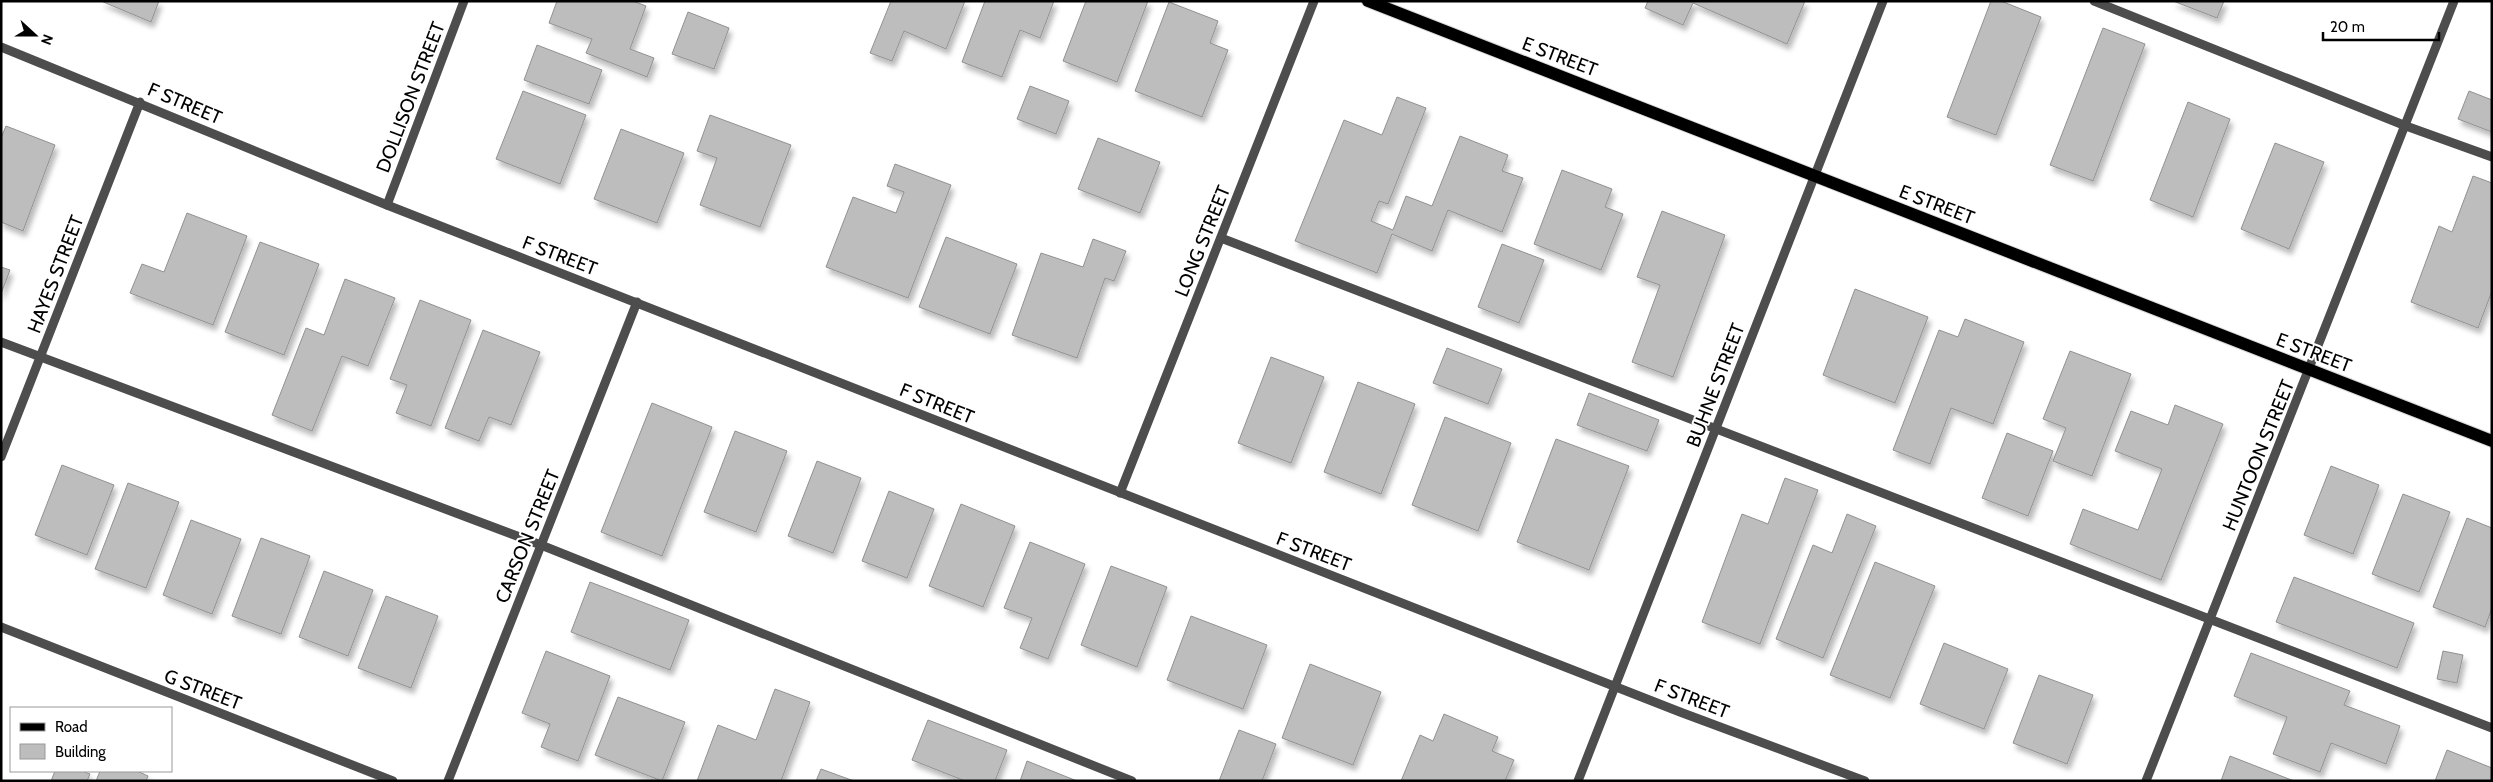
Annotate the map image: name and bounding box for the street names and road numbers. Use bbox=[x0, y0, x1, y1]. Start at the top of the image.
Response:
street label: DOLLISON STREET bbox=[371, 19, 450, 176]
street label: E STREET bbox=[1519, 32, 1601, 81]
street label: F STREET bbox=[144, 78, 225, 129]
street label: E STREET bbox=[1896, 180, 1978, 229]
street label: LONG STREET bbox=[1170, 182, 1235, 300]
street label: HAYES STREET bbox=[22, 212, 89, 336]
street label: F STREET bbox=[519, 231, 600, 280]
street label: BUHNE STREET bbox=[1681, 320, 1750, 450]
street label: E STREET bbox=[2273, 328, 2355, 377]
street label: HUNTOON STREET bbox=[2218, 376, 2299, 534]
street label: F STREET bbox=[896, 378, 977, 429]
street label: CARSON STREET bbox=[490, 466, 565, 606]
street label: F STREET bbox=[1273, 527, 1354, 576]
street label: G STREET bbox=[161, 664, 245, 715]
street label: F STREET bbox=[1651, 674, 1732, 723]

